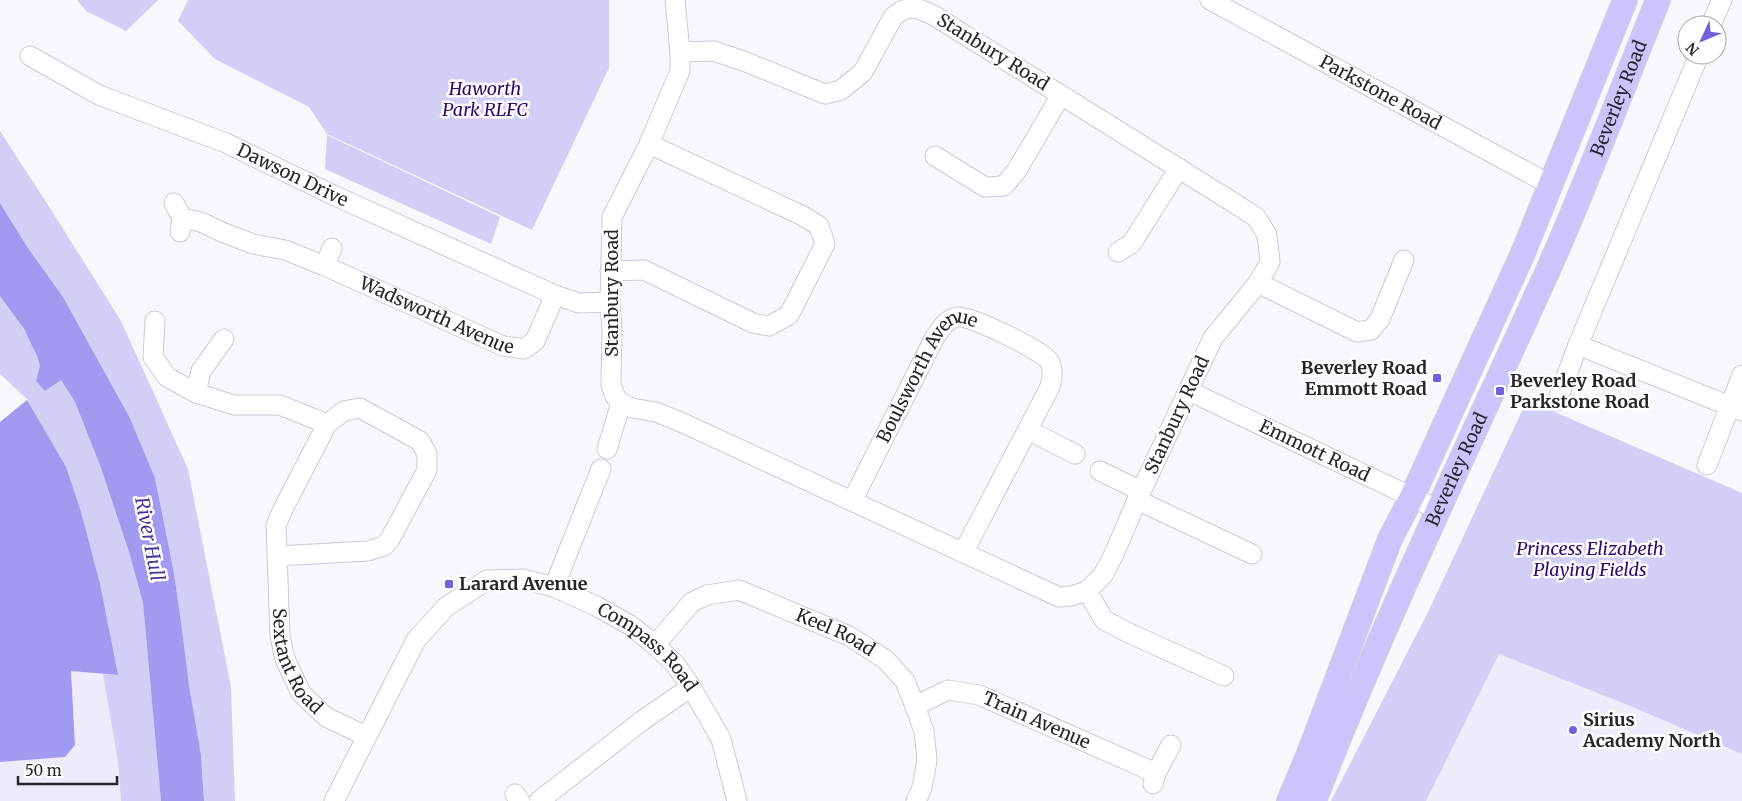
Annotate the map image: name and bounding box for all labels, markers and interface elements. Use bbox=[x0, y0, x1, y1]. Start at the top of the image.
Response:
street label: Stanbury Road bbox=[933, 8, 1054, 95]
north arrow bbox=[1677, 15, 1727, 65]
street label: Beverley Road bbox=[1585, 37, 1652, 160]
text: N bbox=[1682, 39, 1703, 59]
street label: Parkstone Road bbox=[1316, 50, 1446, 135]
park label: Haworth Park RLFC bbox=[442, 77, 528, 121]
street label: Dawson Drive bbox=[233, 138, 352, 211]
street label: Stanbury Road bbox=[600, 229, 623, 357]
street label: Wadsworth Avenue bbox=[355, 271, 515, 358]
street label: Boulsworth Avenue bbox=[871, 304, 981, 446]
street label: Stanbury Road bbox=[1139, 352, 1214, 478]
place label: Beverley Road Emmott Road bbox=[1301, 356, 1427, 400]
place label: Beverley Road Parkstone Road bbox=[1510, 369, 1649, 413]
marker: Beverley Road Emmott Road bbox=[1431, 372, 1443, 384]
marker: Beverley Road Parkstone Road bbox=[1494, 385, 1506, 397]
street label: Beverley Road bbox=[1420, 409, 1492, 530]
street label: Emmott Road bbox=[1256, 414, 1374, 486]
water label: River Hull bbox=[130, 495, 170, 583]
park label: Princess Elizabeth Playing Fields bbox=[1516, 537, 1664, 581]
place label: Larard Avenue bbox=[459, 572, 588, 595]
marker: Larard Avenue bbox=[443, 578, 455, 590]
street label: Compass Road bbox=[594, 597, 703, 696]
street label: Keel Road bbox=[793, 603, 880, 661]
street label: Sextant Road bbox=[268, 608, 328, 719]
street label: Train Avenue bbox=[979, 686, 1094, 754]
place label: Sirius Academy North bbox=[1582, 708, 1721, 752]
marker: Sirius Academy North bbox=[1567, 724, 1579, 736]
scale bar bbox=[18, 754, 116, 786]
text: 50 m bbox=[25, 761, 62, 780]

